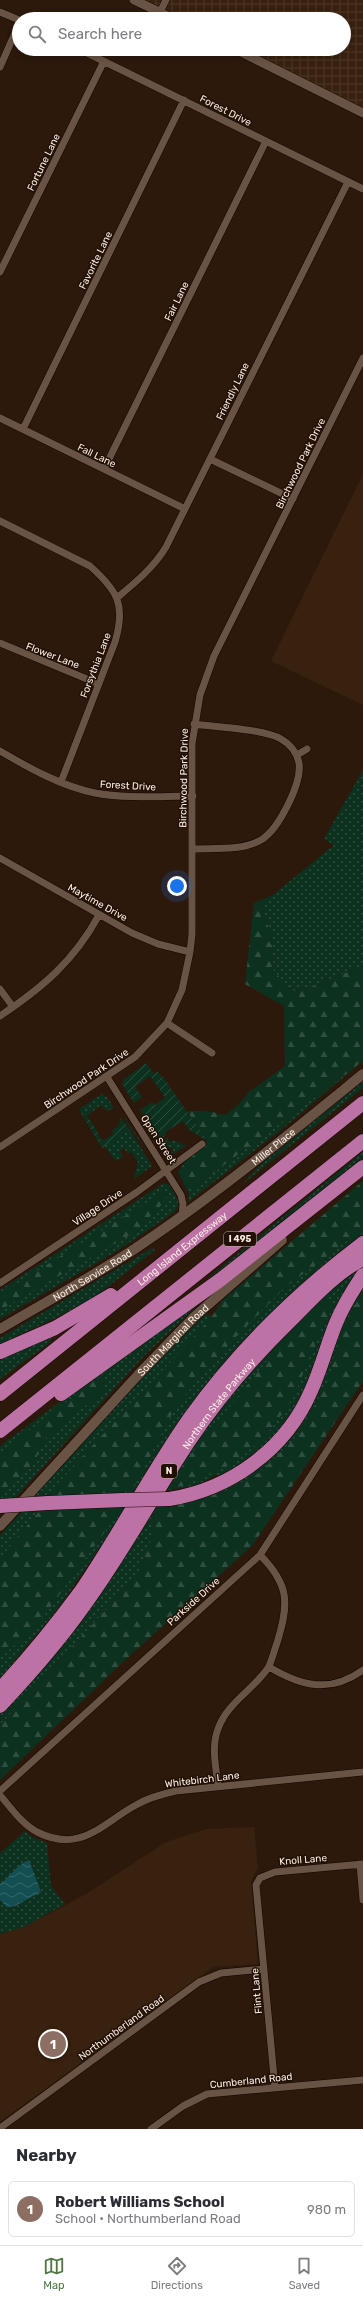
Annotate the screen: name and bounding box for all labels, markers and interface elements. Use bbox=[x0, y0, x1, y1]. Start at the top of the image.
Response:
search box bbox=[12, 12, 351, 56]
icon: search bbox=[26, 23, 48, 45]
text: Search here bbox=[58, 25, 142, 43]
street label: Forest Drive bbox=[198, 93, 254, 129]
street label: Fortune Lane bbox=[25, 132, 63, 193]
street label: Favorite Lane bbox=[77, 229, 115, 291]
street label: Fair Lane bbox=[162, 279, 192, 323]
street label: Friendly Lane bbox=[214, 360, 252, 422]
street label: Birchwood Park Drive bbox=[274, 416, 328, 511]
street label: Fall Lane bbox=[75, 441, 118, 470]
street label: Forsythia Lane bbox=[78, 631, 114, 700]
street label: Flower Lane bbox=[24, 640, 81, 672]
street label: Birchwood Park Drive bbox=[177, 728, 191, 828]
street label: Forest Drive bbox=[100, 779, 157, 793]
your location bbox=[167, 876, 187, 896]
street label: Maytime Drive bbox=[66, 882, 130, 924]
street label: Birchwood Park Drive bbox=[42, 1046, 131, 1112]
street label: Open Street bbox=[138, 1113, 178, 1166]
street label: Miller Place bbox=[250, 1126, 298, 1168]
street label: Village Drive bbox=[70, 1187, 125, 1229]
street label: Long Island Expressway bbox=[135, 1209, 230, 1289]
road number: I 495 bbox=[224, 1232, 256, 1246]
street label: North Service Road bbox=[51, 1247, 135, 1304]
street label: South Marginal Road bbox=[135, 1302, 211, 1379]
street label: Northern State Parkway bbox=[180, 1356, 258, 1452]
road number: N bbox=[161, 1464, 177, 1478]
street label: Parkside Drive bbox=[165, 1575, 223, 1628]
street label: Whitebirch Lane bbox=[164, 1769, 240, 1791]
street label: Knoll Lane bbox=[279, 1852, 328, 1868]
street label: Flint Lane bbox=[249, 1967, 265, 2014]
street label: Northumberland Road bbox=[76, 1993, 167, 2063]
pin: 1 bbox=[40, 2029, 66, 2059]
street label: Cumberland Road bbox=[209, 2071, 293, 2091]
text: Nearby bbox=[16, 2145, 77, 2165]
text: Robert Williams School bbox=[55, 2193, 225, 2211]
text: 1 bbox=[27, 2202, 33, 2217]
text: 980 m bbox=[307, 2202, 346, 2217]
text: School · Northumberland Road bbox=[55, 2211, 241, 2226]
tab: Map bbox=[43, 2255, 65, 2292]
tab: Directions bbox=[151, 2255, 203, 2292]
tab: Saved bbox=[289, 2255, 320, 2292]

